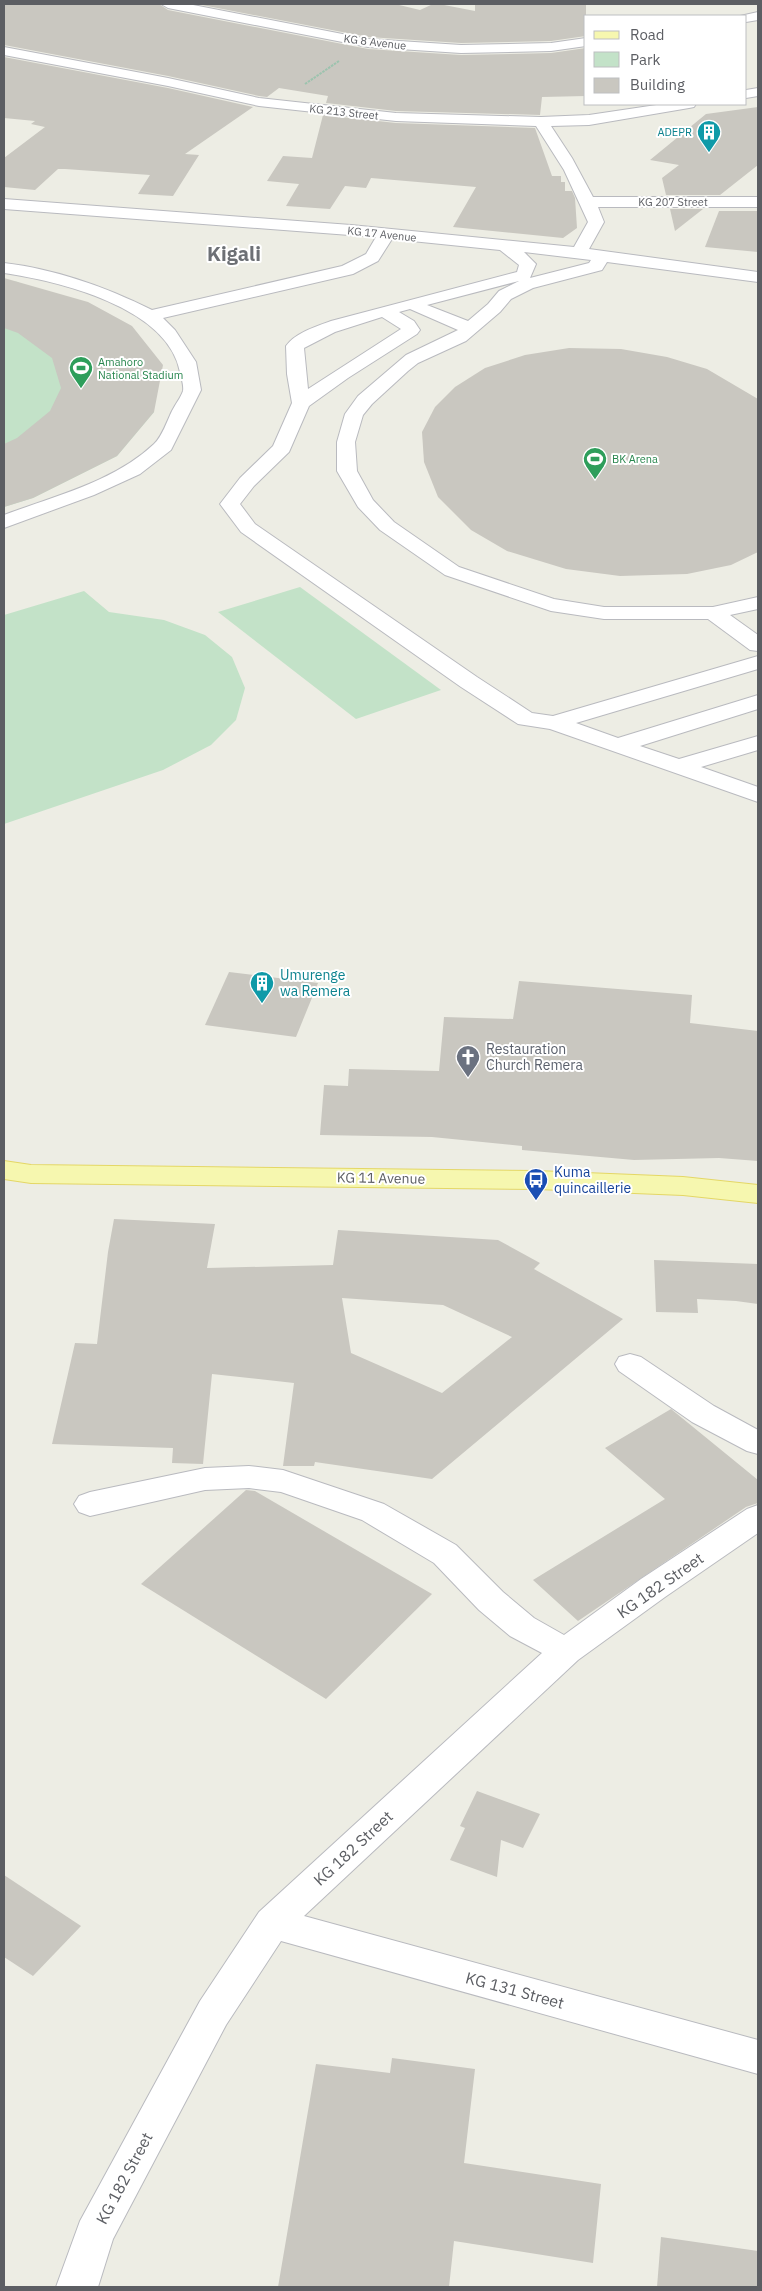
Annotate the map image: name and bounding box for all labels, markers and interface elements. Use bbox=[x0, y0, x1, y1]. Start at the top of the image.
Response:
legend bbox=[584, 15, 747, 105]
text: Road bbox=[630, 25, 665, 44]
street label: KG 8 Avenue bbox=[343, 31, 407, 53]
text: Park bbox=[630, 50, 660, 69]
text: Building bbox=[630, 75, 685, 94]
street label: KG 213 Street bbox=[309, 101, 379, 123]
building icon: ADEPR bbox=[696, 119, 722, 153]
place label: ADEPR bbox=[657, 125, 692, 139]
street label: KG 207 Street bbox=[638, 195, 708, 209]
street label: KG 17 Avenue bbox=[347, 223, 417, 245]
district label: Kigali bbox=[207, 240, 261, 267]
sports icon: Amahoro National Stadium bbox=[68, 355, 94, 389]
place label: Amahoro National Stadium bbox=[98, 355, 183, 382]
sports icon: BK Arena bbox=[582, 446, 608, 480]
place label: BK Arena bbox=[612, 452, 658, 466]
place label: Umurenge wa Remera bbox=[280, 966, 351, 1000]
building icon: Umurenge wa Remera bbox=[249, 970, 275, 1004]
place label: Restauration Church Remera bbox=[486, 1040, 583, 1074]
church icon: Restauration Church Remera bbox=[455, 1044, 481, 1078]
place label: Kuma quincaillerie bbox=[554, 1163, 631, 1197]
bus stop icon: Kuma quincaillerie bbox=[523, 1167, 549, 1201]
street label: KG 11 Avenue bbox=[337, 1168, 426, 1188]
street label: KG 182 Street bbox=[613, 1548, 707, 1622]
street label: KG 182 Street bbox=[309, 1806, 397, 1890]
street label: KG 131 Street bbox=[464, 1967, 566, 2013]
street label: KG 182 Street bbox=[91, 2129, 157, 2227]

